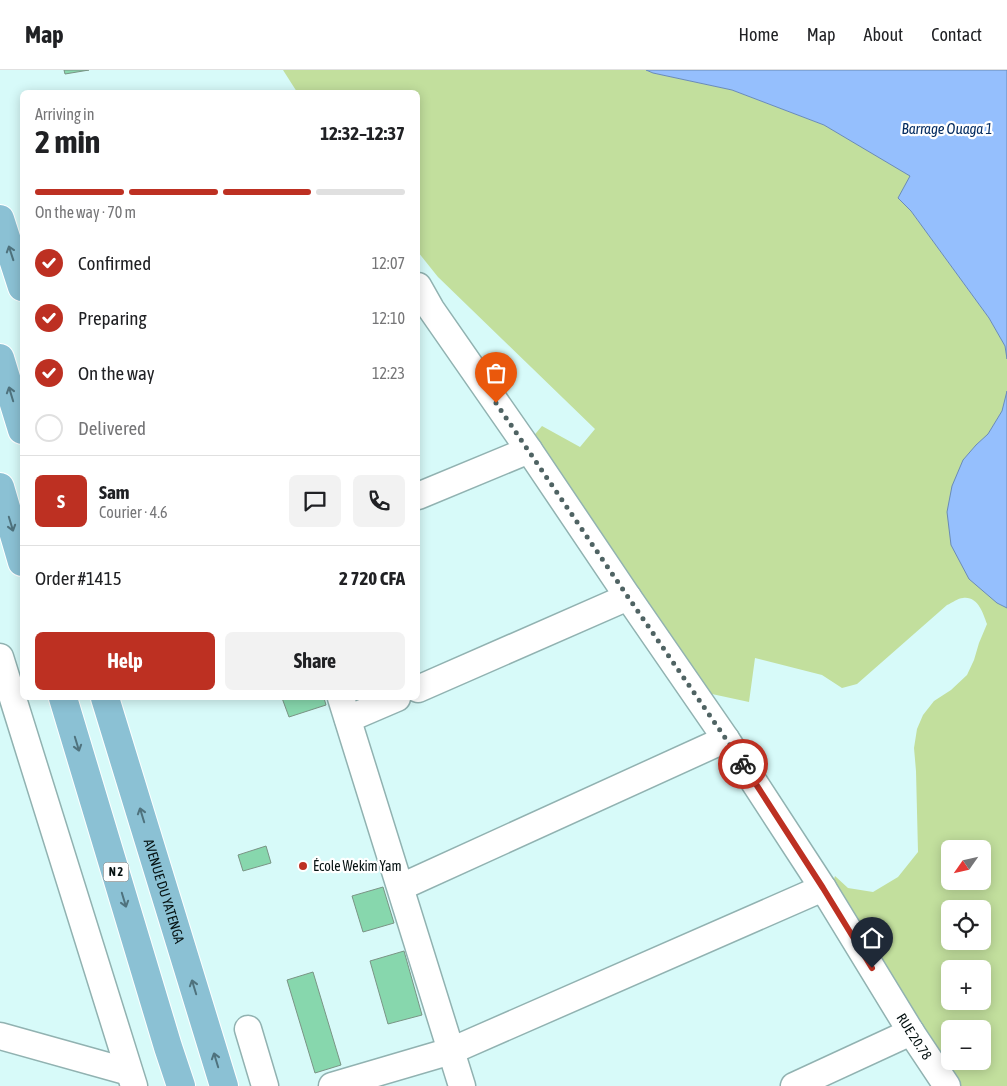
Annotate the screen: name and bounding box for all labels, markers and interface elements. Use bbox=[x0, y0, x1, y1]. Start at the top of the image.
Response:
text: Map bbox=[25, 21, 64, 48]
text: Home bbox=[739, 24, 779, 45]
text: Map bbox=[807, 24, 836, 45]
text: About bbox=[864, 24, 903, 45]
text: Contact bbox=[931, 24, 982, 45]
text: Arriving in bbox=[35, 105, 95, 123]
water label: Barrage Ouaga 1 bbox=[902, 120, 992, 137]
text: 12:32–12:37 bbox=[320, 122, 405, 144]
text: 2 min bbox=[35, 123, 100, 160]
text: On the way · 70 m bbox=[35, 203, 136, 221]
one-way arrow bbox=[6, 246, 16, 262]
icon: check bbox=[35, 249, 63, 277]
text: Confirmed bbox=[78, 252, 151, 274]
text: 12:07 bbox=[372, 254, 405, 272]
icon: check bbox=[35, 304, 63, 332]
text: Preparing bbox=[78, 307, 147, 329]
text: 12:10 bbox=[372, 309, 405, 327]
pin bbox=[475, 352, 517, 403]
icon: check bbox=[35, 359, 63, 387]
icon: bag bbox=[482, 359, 510, 387]
text: On the way bbox=[78, 362, 155, 384]
text: 12:23 bbox=[372, 364, 405, 382]
one-way arrow bbox=[6, 386, 16, 402]
text: Delivered bbox=[78, 417, 146, 439]
button: chat bbox=[289, 475, 341, 527]
button: phone bbox=[353, 475, 405, 527]
text: Sam bbox=[99, 481, 130, 503]
text: S bbox=[57, 490, 65, 512]
text: Courier · 4.6 bbox=[99, 503, 168, 521]
one-way arrow bbox=[7, 516, 17, 532]
text: Order #1415 bbox=[35, 567, 122, 589]
text: 2 720 CFA bbox=[339, 567, 405, 589]
button: Help bbox=[35, 632, 215, 690]
button: Share bbox=[225, 632, 405, 690]
one-way arrow bbox=[73, 736, 83, 752]
courier bbox=[718, 739, 768, 789]
icon: bike bbox=[729, 750, 757, 778]
one-way arrow bbox=[136, 807, 146, 823]
street label: AVENUE DU YATENGA bbox=[141, 837, 188, 945]
north arrow bbox=[941, 840, 991, 890]
map controls bbox=[941, 840, 991, 1070]
place label: École Wekim Yam bbox=[313, 858, 402, 874]
marker: École Wekim Yam bbox=[297, 860, 309, 872]
road number: N 2 bbox=[104, 862, 128, 882]
one-way arrow bbox=[120, 891, 130, 907]
button: locate bbox=[941, 900, 991, 950]
pin bbox=[851, 917, 893, 968]
icon: home bbox=[858, 924, 886, 952]
button: + bbox=[941, 960, 991, 1010]
one-way arrow bbox=[188, 979, 198, 995]
street label: RUE 20.78 bbox=[894, 1010, 935, 1063]
button: − bbox=[941, 1020, 991, 1070]
one-way arrow bbox=[211, 1052, 221, 1068]

